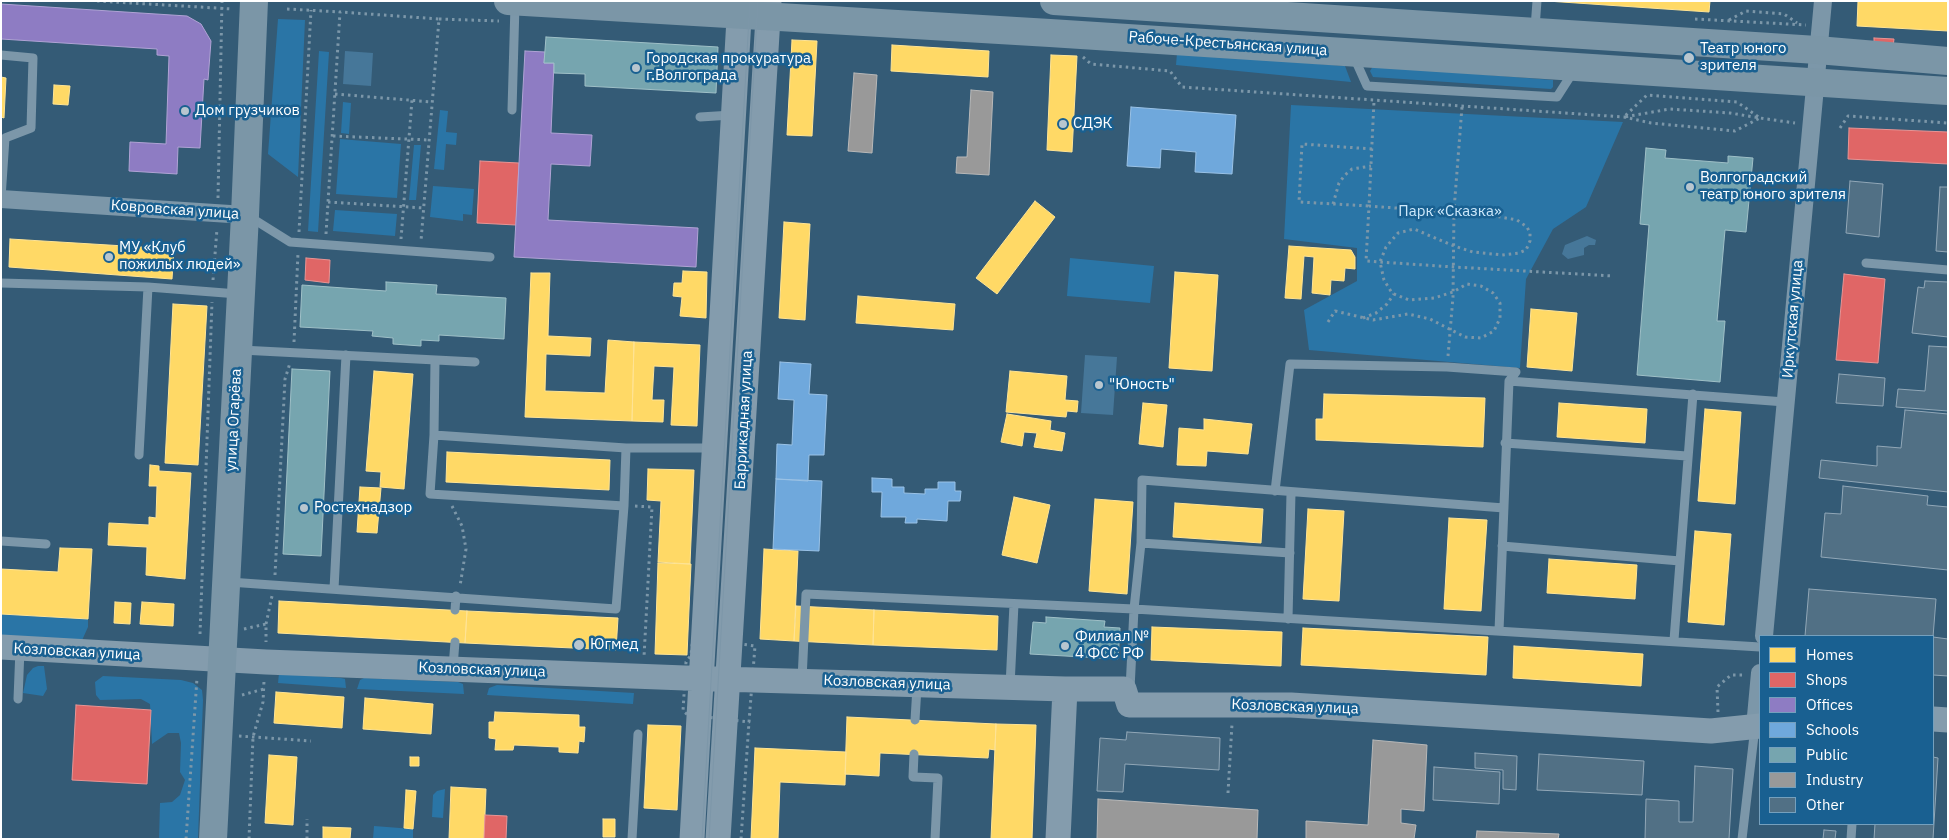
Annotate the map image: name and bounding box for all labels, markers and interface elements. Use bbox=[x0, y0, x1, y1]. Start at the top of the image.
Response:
street label: Рабоче-Крестьянская улица bbox=[1128, 28, 1328, 60]
place label: Театр юного зрителя bbox=[1700, 40, 1786, 75]
place label: Городская прокуратура г.Волгограда bbox=[646, 50, 811, 85]
marker: Театр юного зрителя bbox=[1682, 51, 1696, 65]
marker: Городская прокуратура г.Волгограда bbox=[630, 62, 642, 74]
place label: Дом грузчиков bbox=[195, 102, 300, 120]
marker: Дом грузчиков bbox=[179, 105, 191, 117]
place label: СДЭК bbox=[1073, 115, 1113, 133]
marker: СДЭК bbox=[1057, 118, 1069, 130]
place label: Волгоградский театр юного зрителя bbox=[1700, 169, 1846, 204]
marker: Волгоградский театр юного зрителя bbox=[1684, 181, 1696, 193]
street label: Ковровская улица bbox=[110, 197, 240, 223]
park label: Парк «Сказка» bbox=[1398, 203, 1502, 221]
place label: МУ «Клуб пожилых людей» bbox=[119, 239, 240, 274]
marker: МУ «Клуб пожилых людей» bbox=[103, 251, 115, 263]
street label: Иркутская улица bbox=[1779, 259, 1807, 379]
street label: Баррикадная улица bbox=[731, 350, 757, 490]
street label: улица Огарёва bbox=[222, 368, 246, 472]
place label: "Юность" bbox=[1109, 376, 1175, 394]
marker: "Юность" bbox=[1093, 379, 1105, 391]
place label: Ростехнадзор bbox=[314, 499, 412, 517]
marker: Ростехнадзор bbox=[298, 502, 310, 514]
place label: Филиал № 4 ФСС РФ bbox=[1075, 628, 1149, 663]
legend bbox=[1759, 635, 1934, 825]
place label: Югмед bbox=[590, 636, 639, 654]
marker: Югмед bbox=[572, 638, 586, 652]
street label: Козловская улица bbox=[13, 640, 141, 664]
marker: Филиал № 4 ФСС РФ bbox=[1059, 640, 1071, 652]
text: Homes bbox=[1806, 645, 1854, 664]
street label: Козловская улица bbox=[418, 659, 546, 681]
text: Shops bbox=[1806, 670, 1848, 689]
street label: Козловская улица bbox=[823, 672, 951, 694]
text: Offices bbox=[1806, 695, 1853, 714]
street label: Козловская улица bbox=[1231, 696, 1359, 718]
text: Schools bbox=[1806, 720, 1859, 739]
text: Public bbox=[1806, 745, 1848, 764]
text: Industry bbox=[1806, 770, 1863, 789]
text: Other bbox=[1806, 795, 1844, 814]

